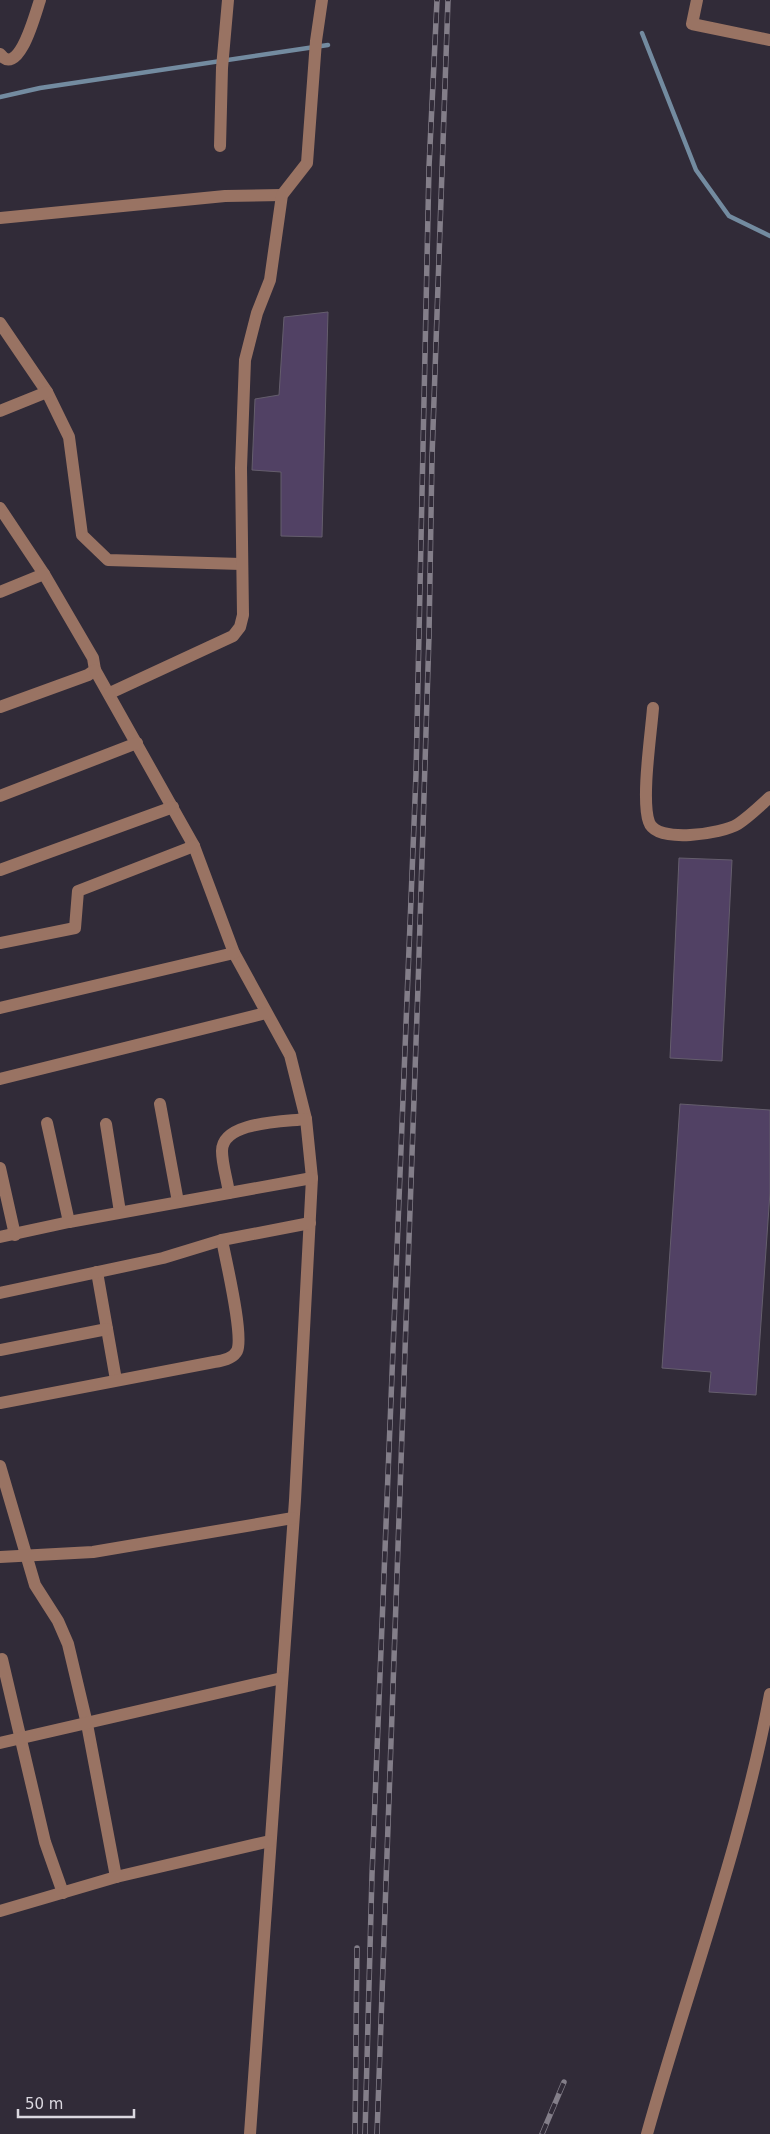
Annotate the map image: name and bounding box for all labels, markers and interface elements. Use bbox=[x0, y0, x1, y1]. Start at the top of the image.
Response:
scale bar bbox=[18, 2086, 134, 2118]
text: 50 m bbox=[25, 2095, 63, 2113]

